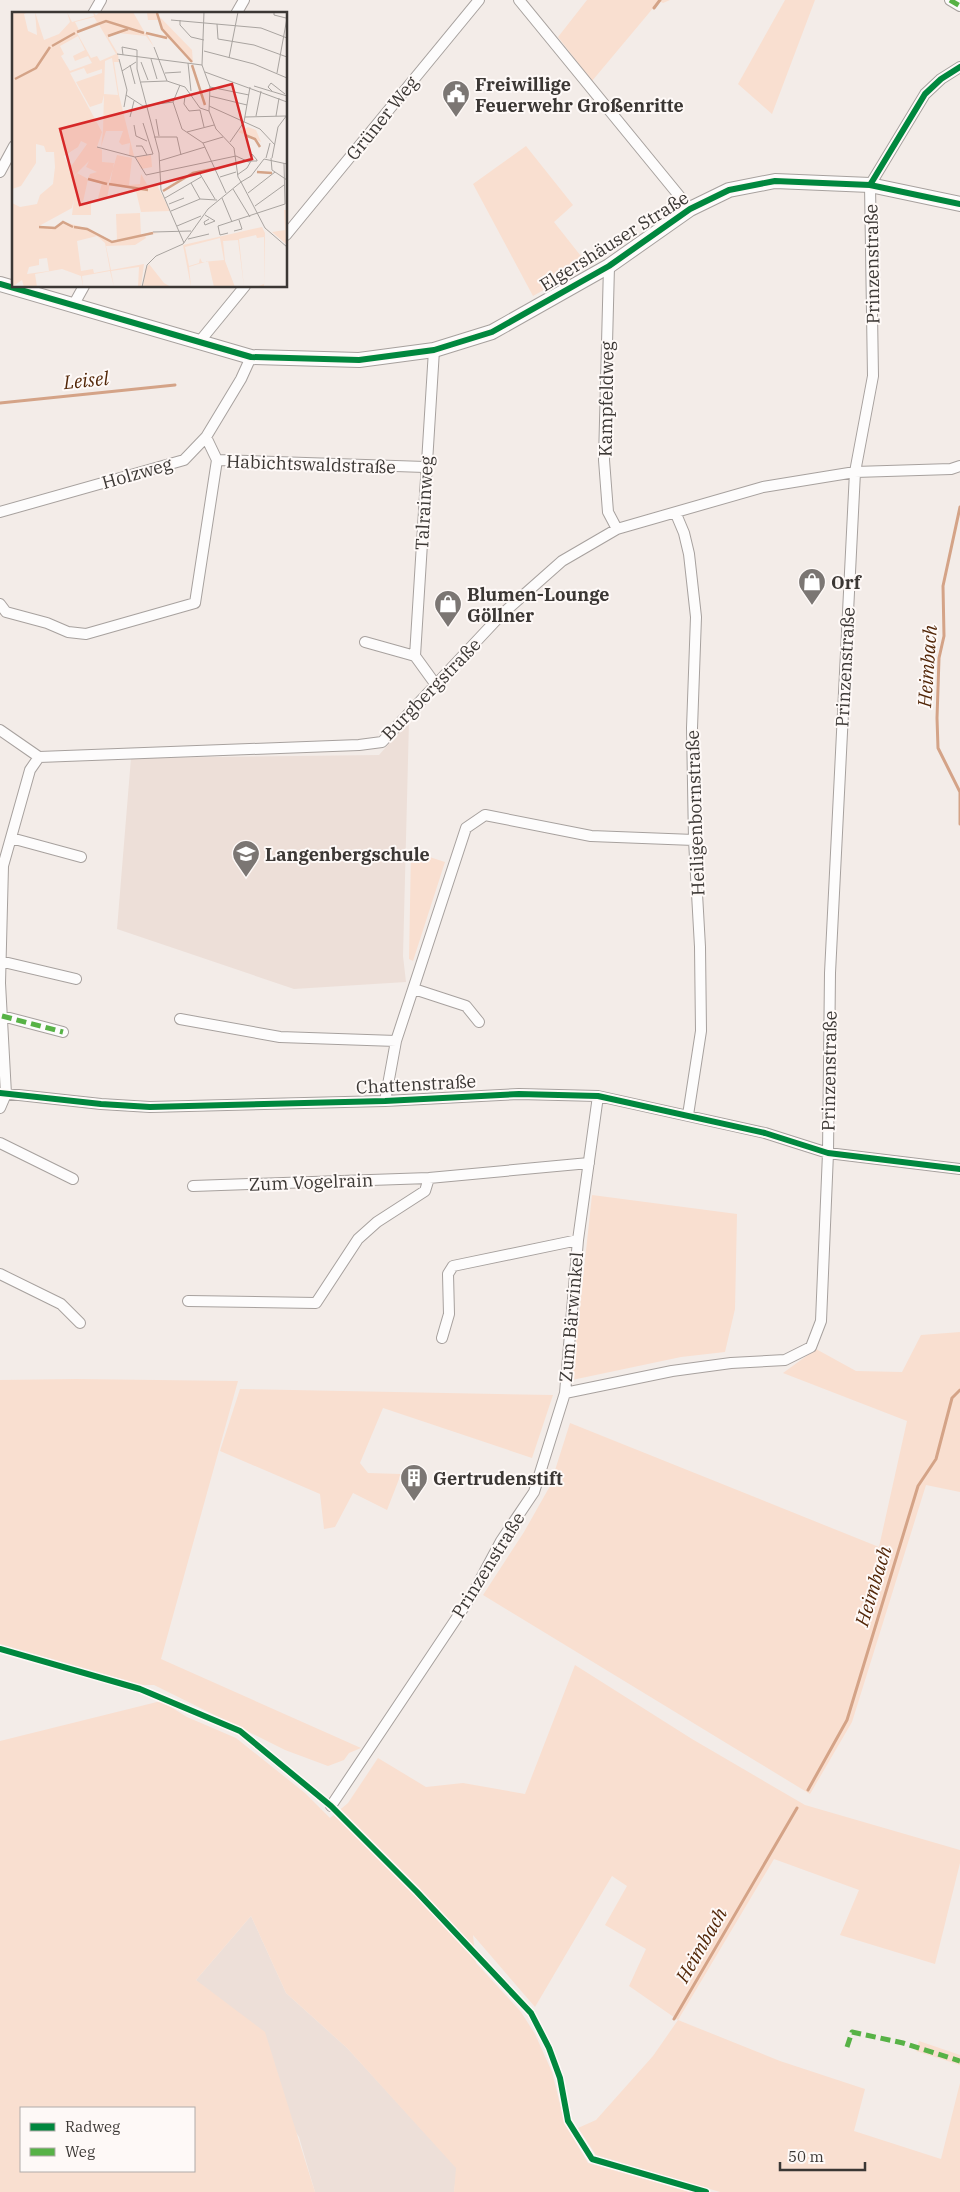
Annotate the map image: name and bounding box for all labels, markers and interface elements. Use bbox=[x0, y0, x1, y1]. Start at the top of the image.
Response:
inset map bbox=[12, 12, 288, 288]
street label: Grüner Weg bbox=[341, 71, 423, 165]
place label: Freiwillige Feuerwehr Großenritte bbox=[475, 73, 684, 117]
public building icon: Freiwillige Feuerwehr Großenritte bbox=[441, 79, 471, 118]
street label: Elgershäuser Straße bbox=[535, 186, 693, 296]
street label: Prinzenstraße bbox=[859, 204, 885, 324]
street label: Kampfeldweg bbox=[593, 341, 619, 457]
water label: Leisel bbox=[61, 366, 110, 394]
street label: Habichtswaldstraße bbox=[226, 450, 396, 478]
street label: Holzweg bbox=[99, 452, 175, 494]
street label: Talrainweg bbox=[410, 455, 438, 551]
shop icon: Orf bbox=[797, 567, 827, 606]
place label: Orf bbox=[831, 571, 863, 594]
place label: Blumen-Lounge Göllner bbox=[467, 583, 609, 627]
shop icon: Blumen-Lounge Göllner bbox=[433, 589, 463, 628]
street label: Prinzenstraße bbox=[830, 606, 860, 728]
water label: Heimbach bbox=[912, 623, 942, 709]
street label: Burgbergstraße bbox=[376, 633, 486, 745]
street label: Heiligenbornstraße bbox=[681, 730, 709, 896]
school or university icon: Langenbergschule bbox=[231, 839, 261, 878]
place label: Langenbergschule bbox=[265, 843, 430, 866]
street label: Prinzenstraße bbox=[816, 1011, 842, 1131]
street label: Chattenstraße bbox=[355, 1069, 477, 1099]
street label: Zum Vogelrain bbox=[248, 1168, 374, 1196]
street label: Zum Bärwinkel bbox=[554, 1251, 588, 1383]
building icon: Gertrudenstift bbox=[399, 1463, 429, 1502]
place label: Gertrudenstift bbox=[433, 1467, 563, 1490]
street label: Prinzenstraße bbox=[446, 1508, 530, 1622]
water label: Heimbach bbox=[849, 1542, 897, 1630]
water label: Heimbach bbox=[669, 1903, 732, 1988]
legend bbox=[20, 2107, 195, 2172]
text: Radweg bbox=[65, 2117, 120, 2136]
scale bar bbox=[780, 2140, 865, 2172]
text: Weg bbox=[65, 2142, 95, 2161]
text: 50 m bbox=[788, 2147, 824, 2166]

